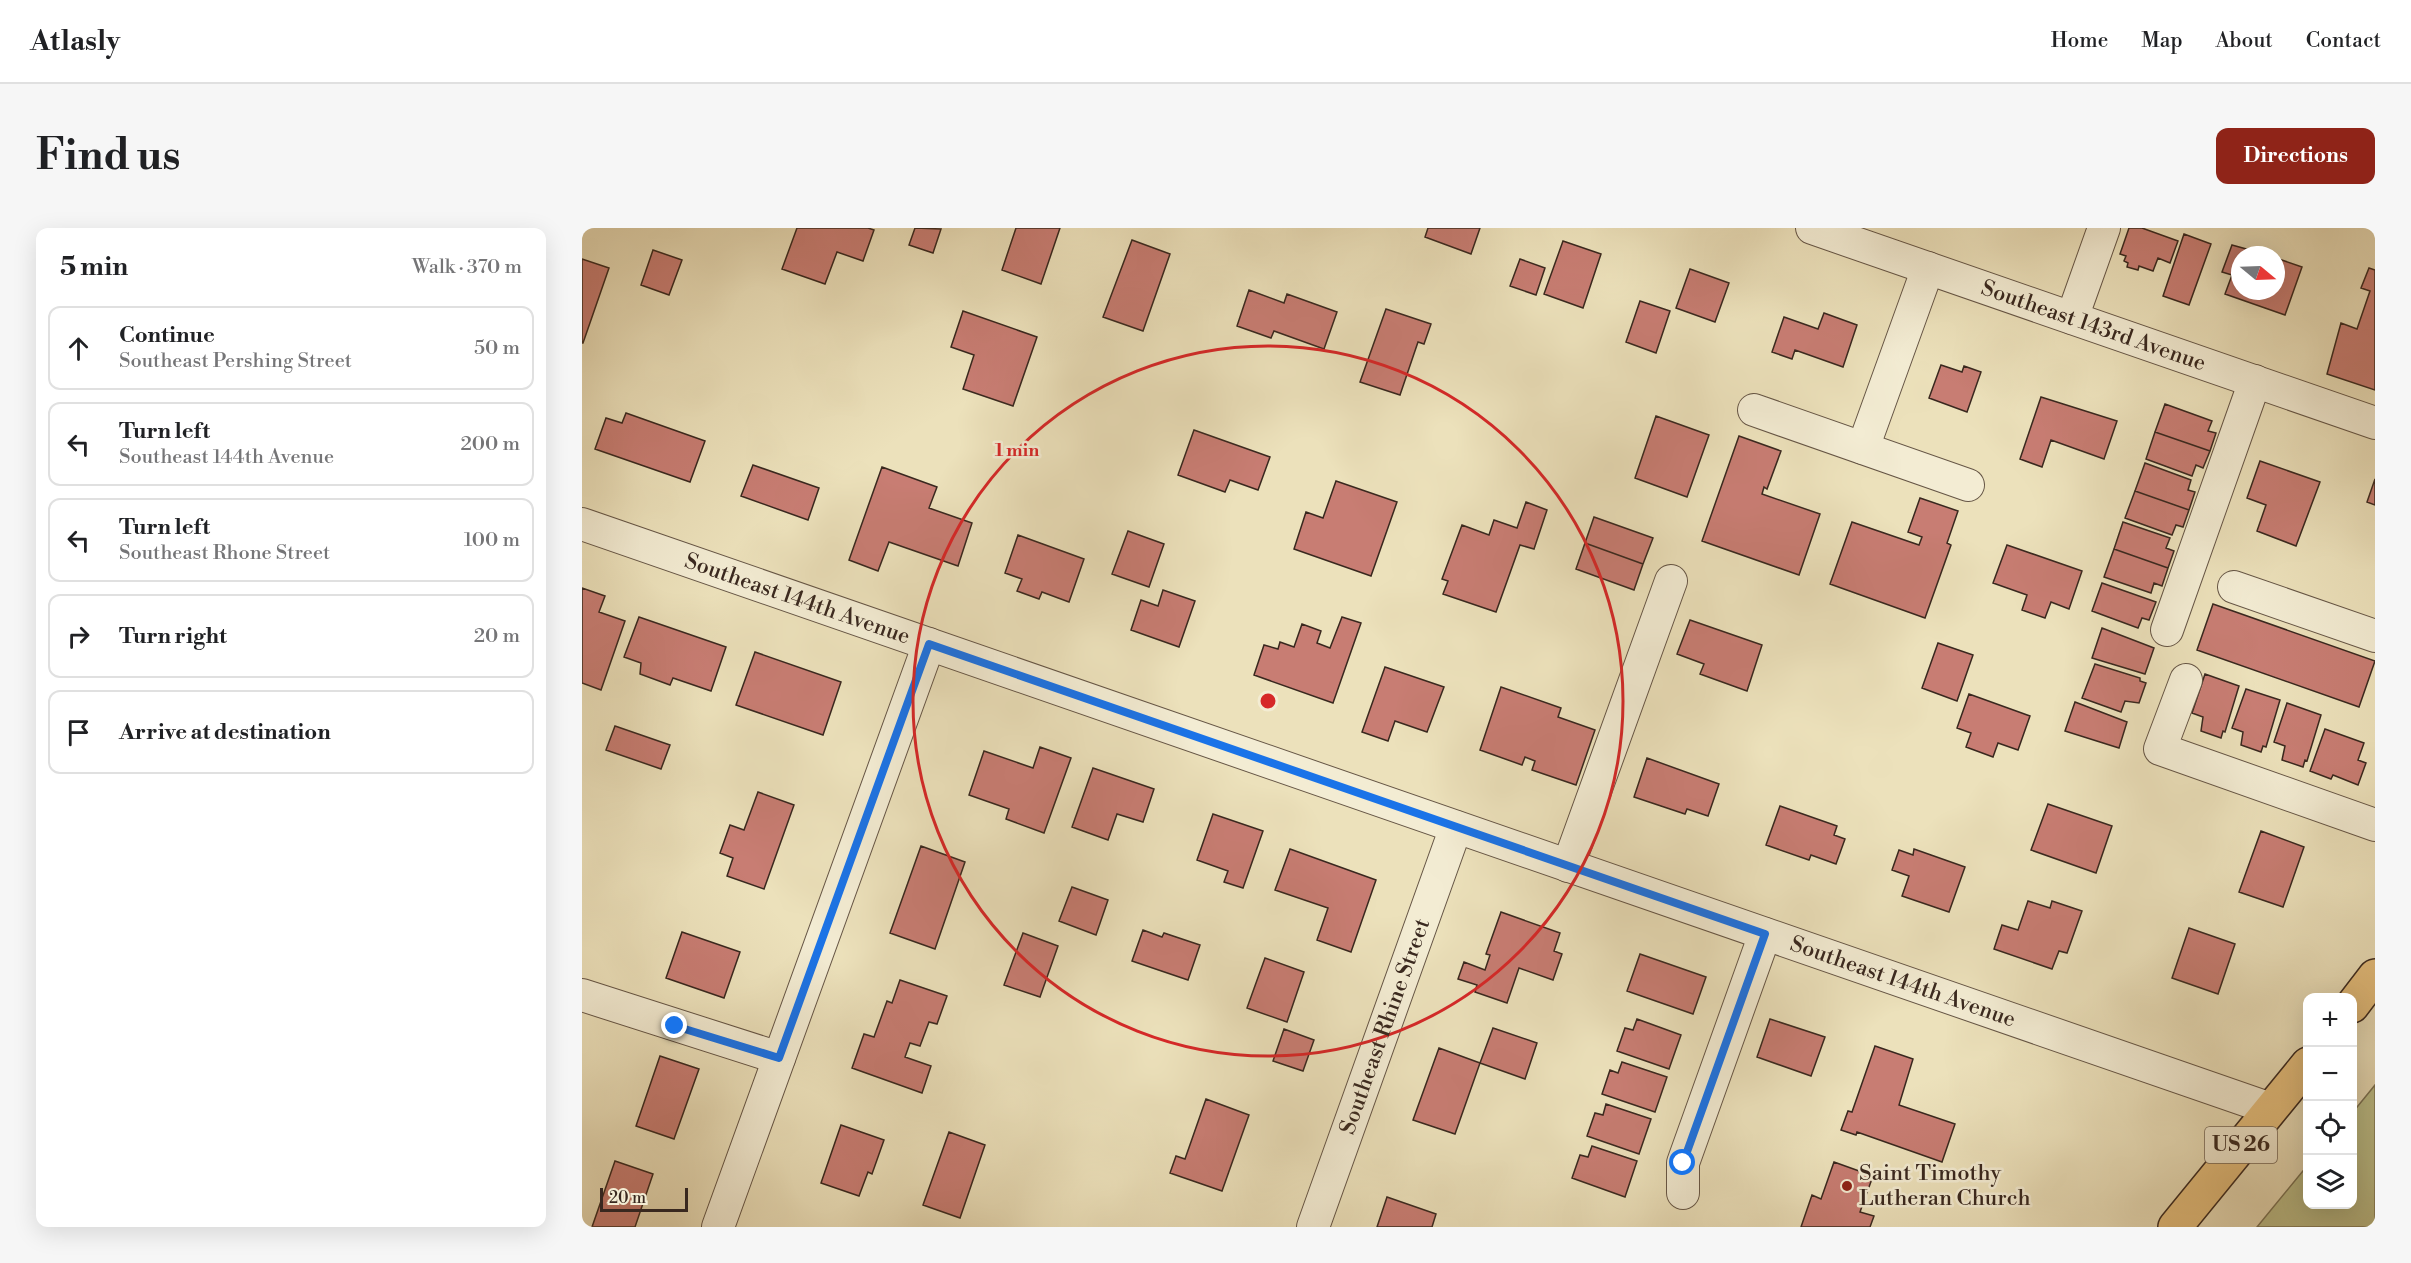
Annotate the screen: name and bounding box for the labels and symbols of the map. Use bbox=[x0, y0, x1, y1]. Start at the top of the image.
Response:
north arrow bbox=[2231, 246, 2285, 300]
street label: Southeast 143rd Avenue bbox=[1978, 274, 2210, 377]
text: 1 min bbox=[995, 439, 1039, 462]
street label: Southeast 144th Avenue bbox=[681, 547, 914, 650]
centre of rings bbox=[1258, 691, 1278, 711]
street label: Southeast Rhine Street bbox=[1334, 915, 1436, 1138]
street label: Southeast 144th Avenue bbox=[1787, 930, 2019, 1033]
route end bbox=[661, 1012, 687, 1038]
road number: US 26 bbox=[2205, 1127, 2277, 1163]
route start bbox=[1669, 1149, 1695, 1175]
place label: Saint Timothy Lutheran Church bbox=[1859, 1160, 2031, 1212]
marker: Saint Timothy Lutheran Church bbox=[1840, 1179, 1854, 1193]
scale bar bbox=[600, 1185, 688, 1212]

